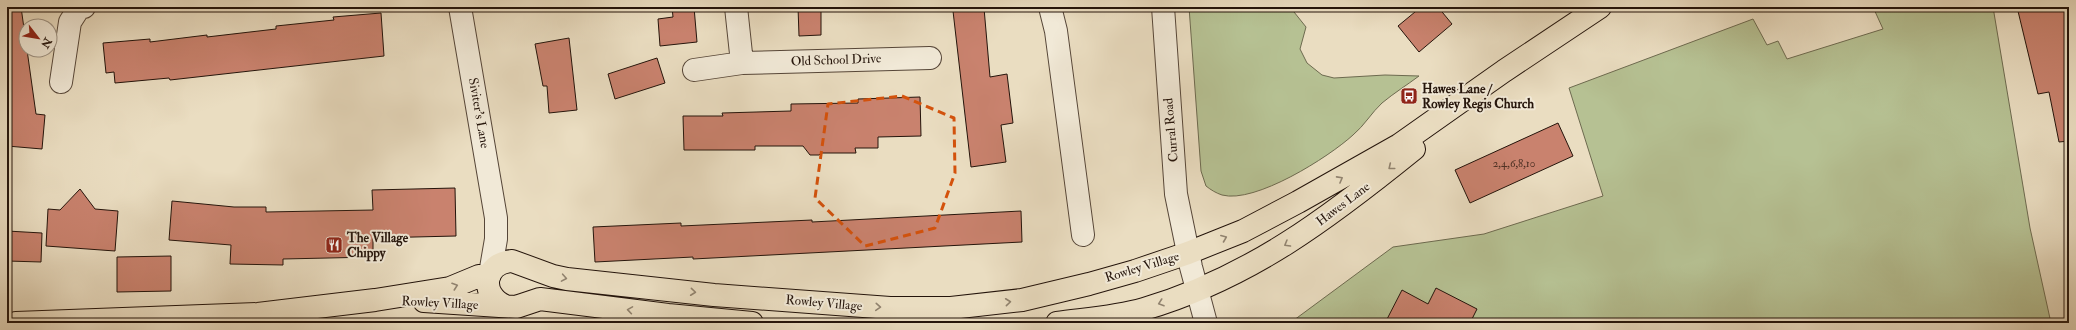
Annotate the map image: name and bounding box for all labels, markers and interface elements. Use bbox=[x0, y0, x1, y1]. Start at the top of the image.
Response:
north arrow bbox=[18, 18, 58, 58]
text: N bbox=[37, 34, 55, 51]
street label: Old School Drive bbox=[790, 50, 882, 70]
street label: Siviter's Lane bbox=[465, 76, 493, 150]
place label: Hawes Lane / Rowley Regis Church bbox=[1422, 81, 1534, 113]
bus stop icon: Hawes Lane / Rowley Regis Church bbox=[1399, 86, 1419, 106]
street label: Curral Road bbox=[1160, 97, 1182, 163]
house number: 2,4,6,8,10 bbox=[1493, 157, 1536, 170]
one-way arrow bbox=[1389, 162, 1396, 169]
one-way arrow bbox=[1336, 176, 1343, 183]
street label: Hawes Lane bbox=[1313, 178, 1374, 229]
place label: The Village Chippy bbox=[346, 230, 409, 262]
restaurant icon: The Village Chippy bbox=[324, 235, 344, 255]
one-way arrow bbox=[1221, 235, 1228, 243]
one-way arrow bbox=[1284, 239, 1291, 246]
street label: Rowley Village bbox=[1103, 248, 1182, 287]
one-way arrow bbox=[561, 273, 567, 282]
one-way arrow bbox=[451, 282, 458, 291]
one-way arrow bbox=[690, 288, 696, 297]
street label: Rowley Village bbox=[785, 292, 864, 315]
street label: Rowley Village bbox=[401, 293, 479, 314]
one-way arrow bbox=[1005, 298, 1011, 307]
one-way arrow bbox=[1157, 298, 1164, 307]
one-way arrow bbox=[875, 302, 881, 311]
one-way arrow bbox=[627, 306, 633, 315]

